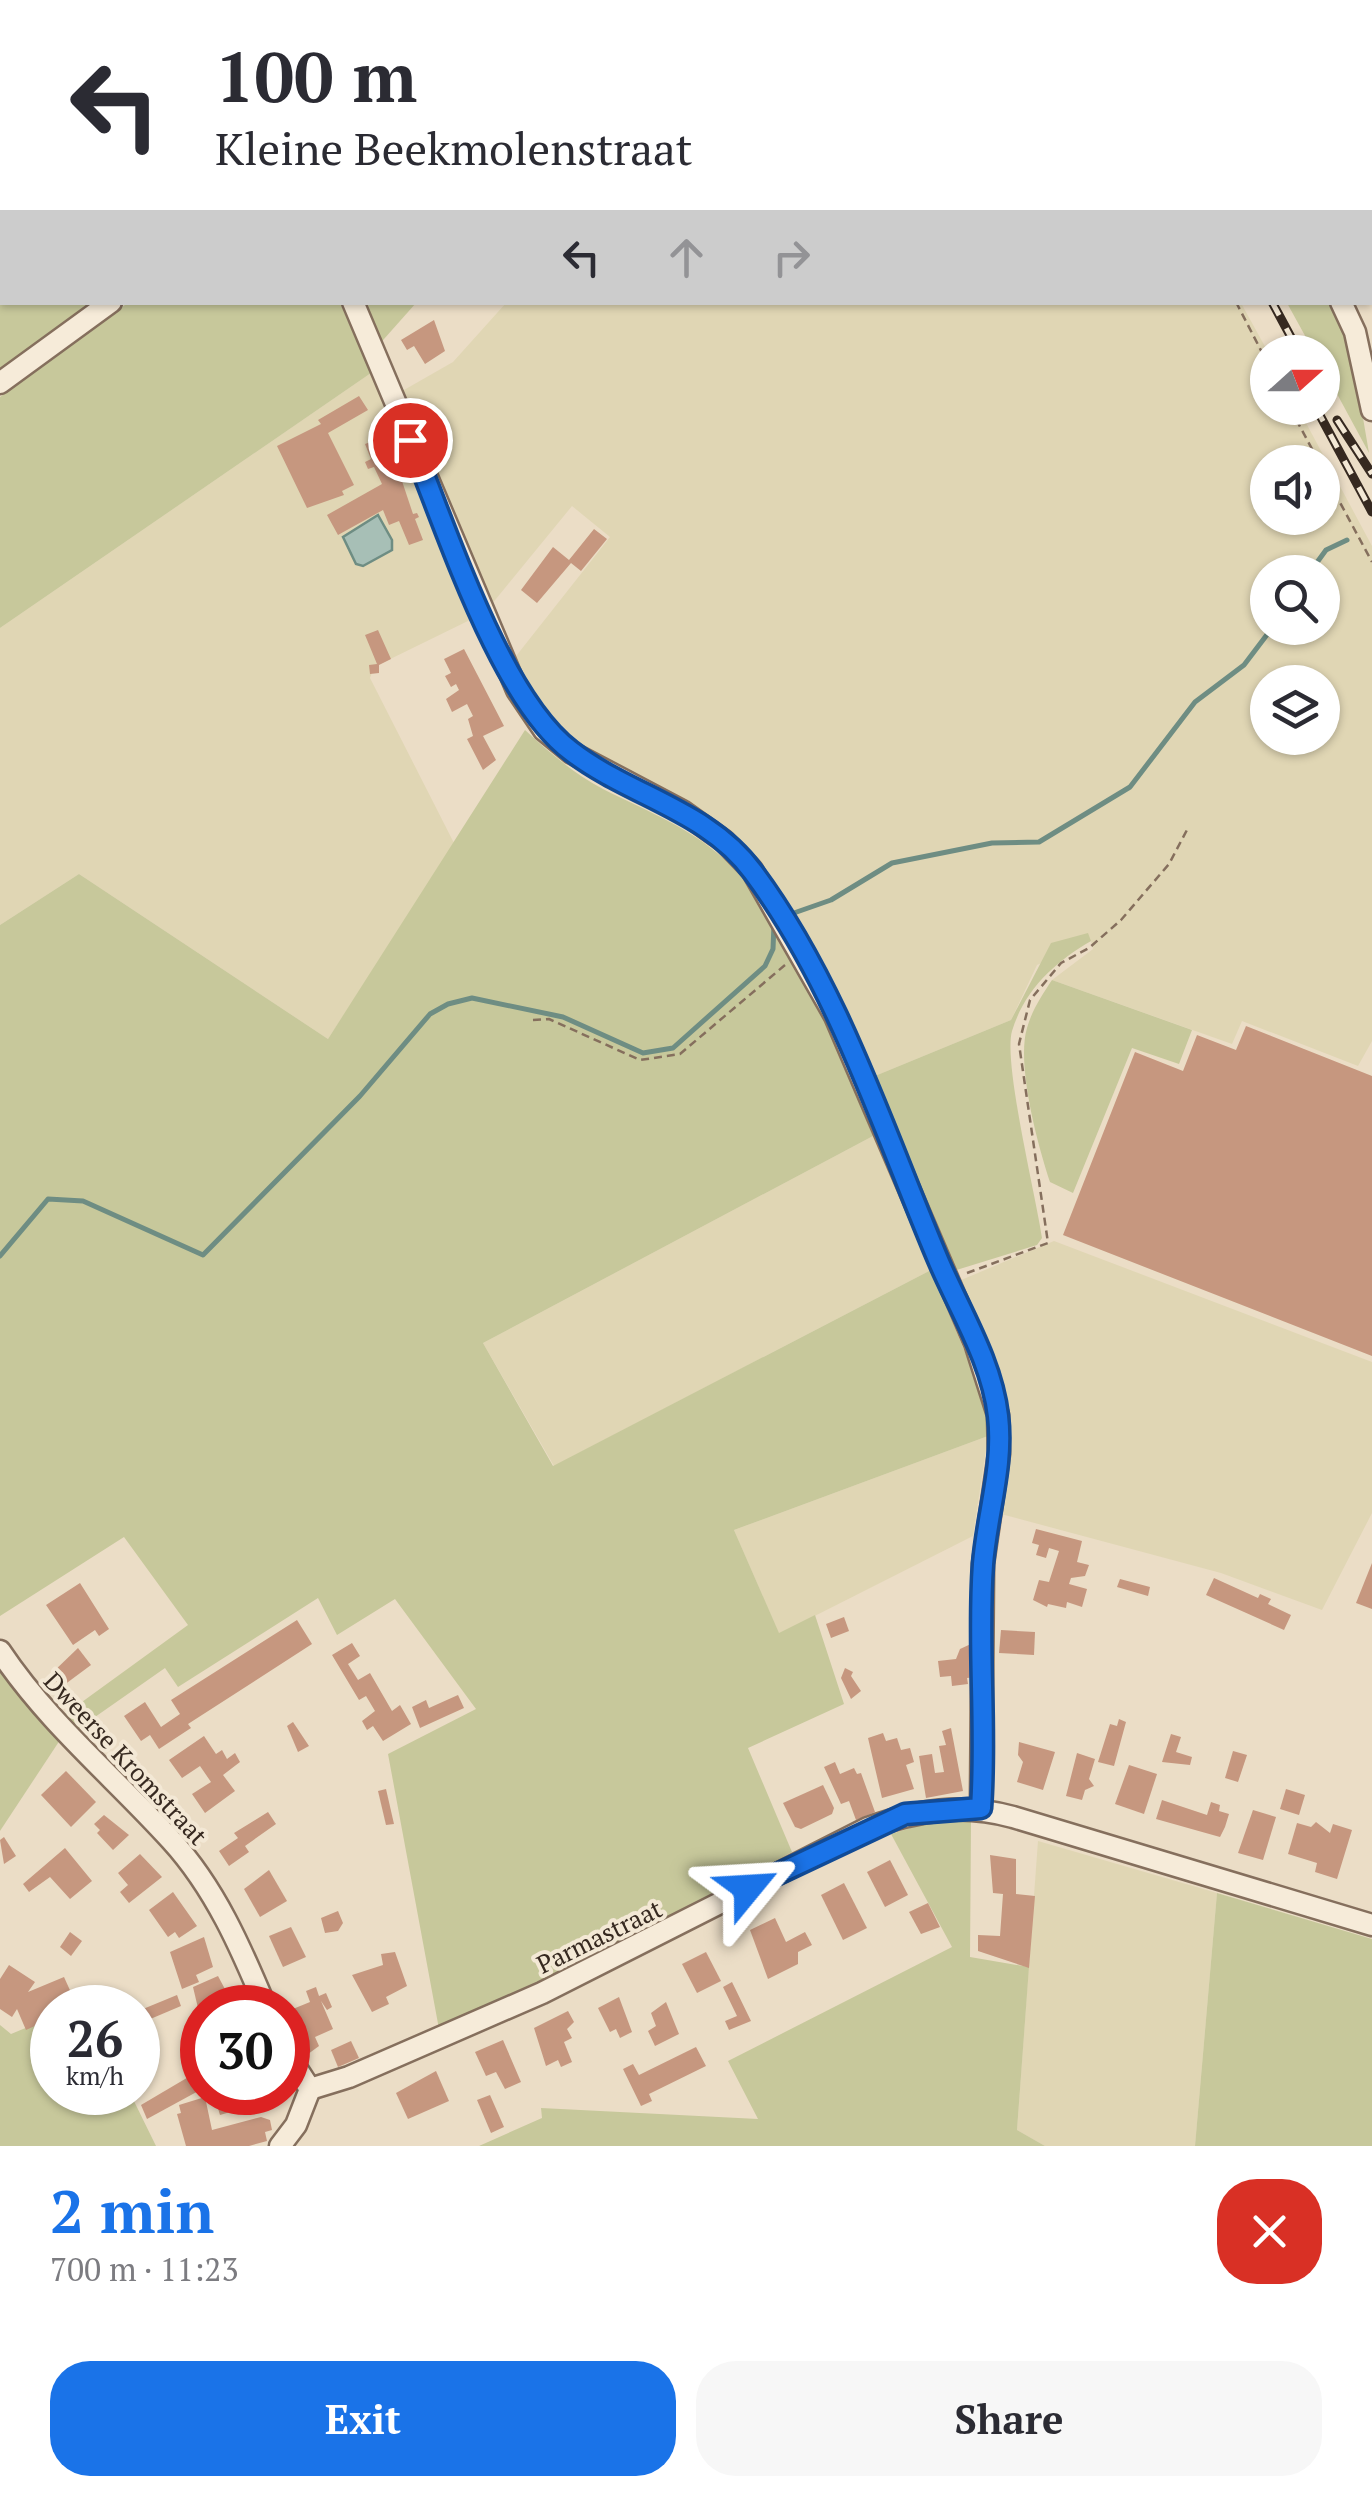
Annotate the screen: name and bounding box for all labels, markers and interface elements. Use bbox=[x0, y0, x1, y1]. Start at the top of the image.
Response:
text: 100 m bbox=[215, 29, 417, 122]
icon: left bbox=[50, 40, 180, 170]
text: Kleine Beekmolenstraat bbox=[215, 118, 693, 178]
icon: left bbox=[554, 230, 609, 285]
icon: ahead bbox=[659, 230, 714, 285]
icon: right bbox=[764, 230, 819, 285]
north arrow bbox=[1250, 335, 1340, 425]
map controls bbox=[1250, 335, 1340, 755]
pin bbox=[368, 398, 453, 483]
icon: arrive bbox=[383, 413, 438, 468]
button: sound bbox=[1250, 445, 1340, 535]
button: search bbox=[1250, 555, 1340, 645]
button: layers bbox=[1250, 665, 1340, 755]
street label: Dweerse Kromstraat bbox=[37, 1664, 215, 1852]
position arrow bbox=[696, 1836, 800, 1940]
street label: Parmastraat bbox=[531, 1891, 667, 1981]
speed limit sign: 30 bbox=[180, 1985, 310, 2115]
text: 26 bbox=[67, 2005, 123, 2071]
text: km/h bbox=[66, 2059, 124, 2092]
text: 2 min bbox=[50, 2171, 214, 2250]
button: close bbox=[1217, 2179, 1322, 2284]
text: 700 m · 11:23 bbox=[50, 2248, 238, 2290]
button: Exit bbox=[50, 2361, 676, 2476]
button: Share bbox=[696, 2361, 1322, 2476]

